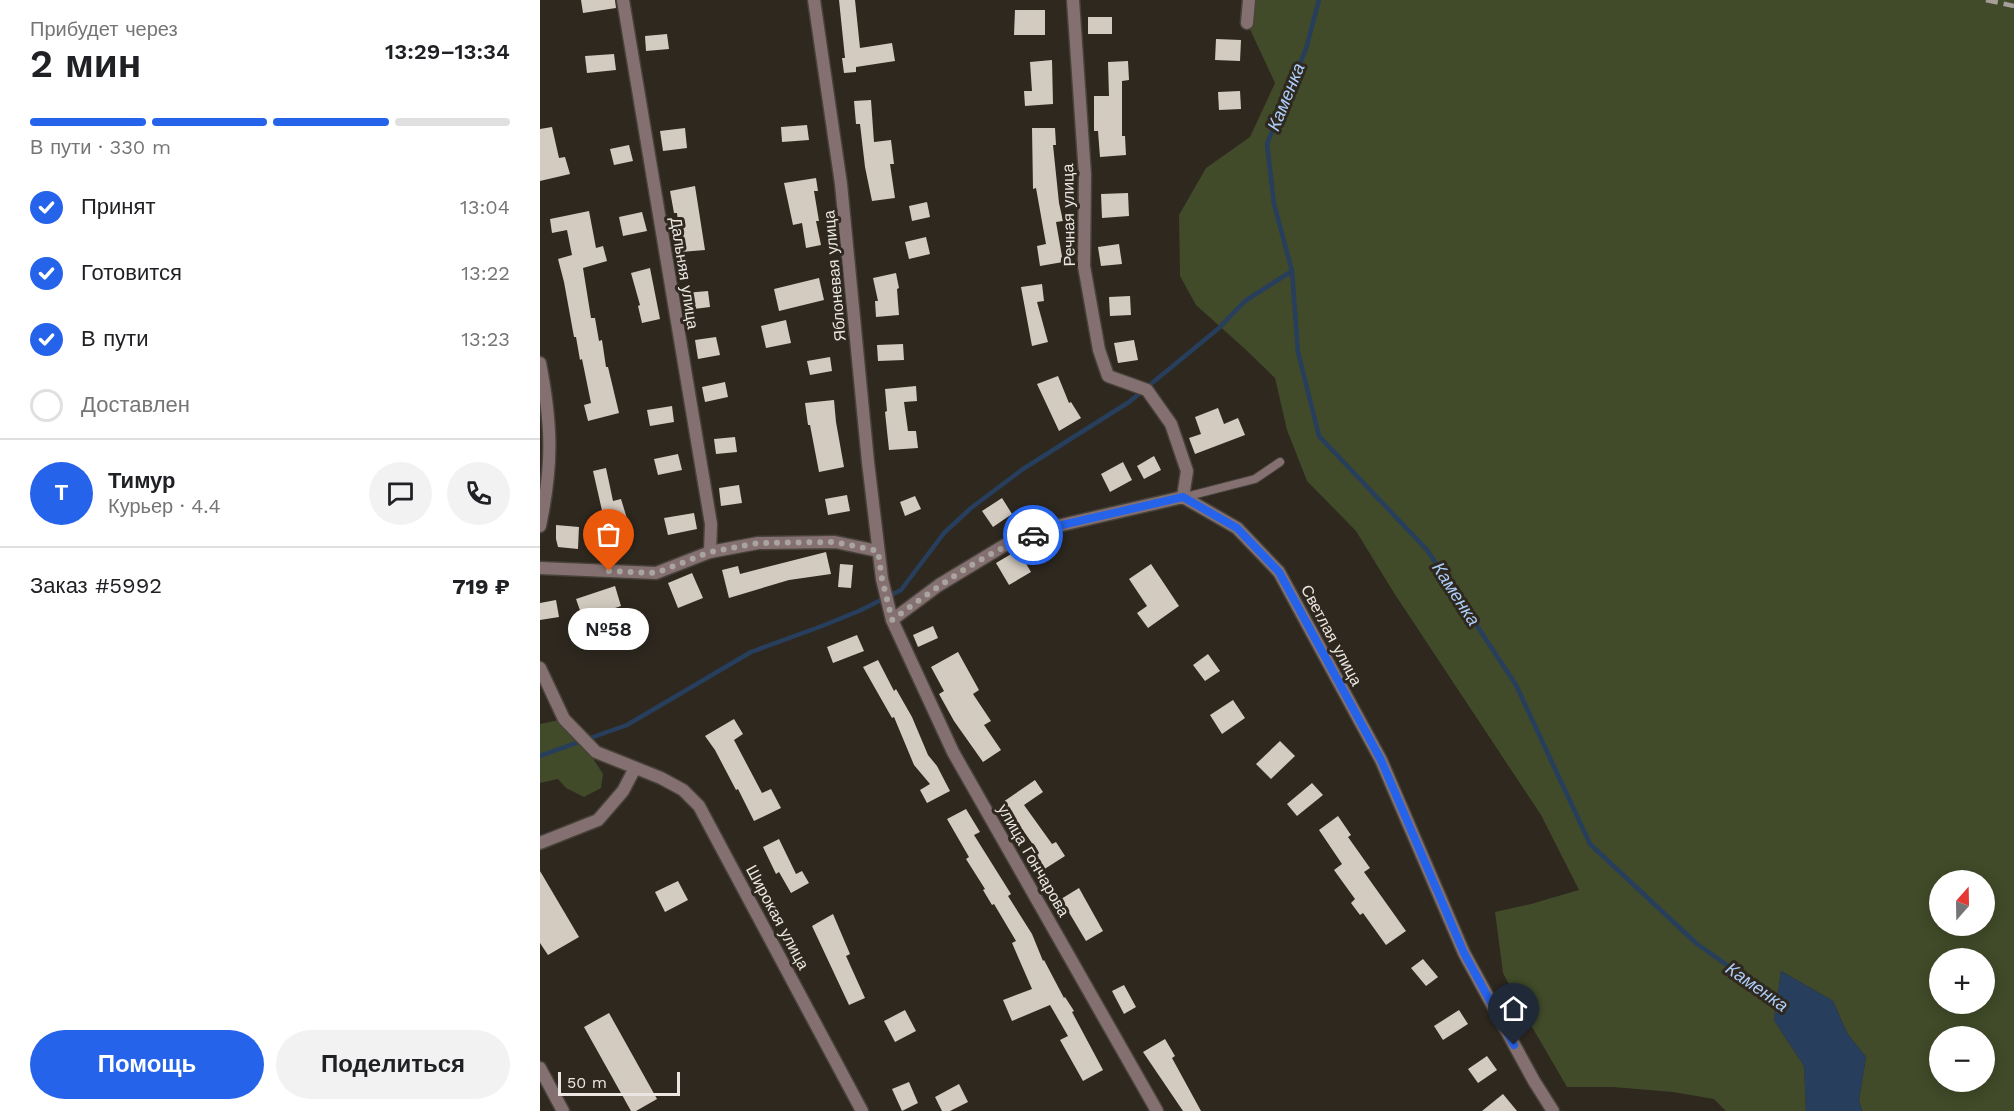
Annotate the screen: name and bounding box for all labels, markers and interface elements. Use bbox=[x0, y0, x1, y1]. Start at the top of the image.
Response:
text: Прибудет через bbox=[30, 17, 178, 41]
text: 13:29–13:34 bbox=[385, 39, 510, 64]
text: 2 мин bbox=[30, 41, 141, 86]
water label: Каменка bbox=[1262, 60, 1309, 134]
text: В пути · 330 m bbox=[30, 135, 171, 159]
street label: Речная улица bbox=[1058, 163, 1079, 266]
icon: check bbox=[30, 191, 63, 224]
text: Принят bbox=[81, 194, 155, 219]
text: 13:04 bbox=[460, 195, 510, 219]
street label: Яблоневая улица bbox=[819, 210, 850, 342]
street label: Дальняя улица bbox=[666, 216, 703, 330]
icon: check bbox=[30, 257, 63, 290]
text: Готовится bbox=[81, 260, 182, 285]
text: 13:22 bbox=[461, 261, 510, 285]
icon: check bbox=[30, 323, 63, 356]
text: В пути bbox=[81, 326, 148, 351]
text: 13:23 bbox=[461, 327, 510, 351]
text: Доставлен bbox=[81, 392, 190, 417]
button: chat bbox=[369, 462, 432, 525]
button: phone bbox=[447, 462, 510, 525]
text: Тимур bbox=[108, 468, 176, 493]
text: Т bbox=[55, 480, 68, 505]
text: Курьер · 4.4 bbox=[108, 494, 221, 518]
courier bbox=[1003, 505, 1063, 565]
pin bbox=[583, 509, 634, 571]
icon: bag bbox=[592, 518, 625, 551]
icon: car bbox=[1017, 519, 1050, 552]
water label: Каменка bbox=[1428, 558, 1485, 629]
text: Заказ #5992 bbox=[30, 573, 162, 598]
text: 719 ₽ bbox=[452, 574, 510, 599]
street label: Светлая улица bbox=[1297, 582, 1366, 689]
callout: №58 bbox=[568, 607, 650, 649]
text: №58 bbox=[585, 617, 632, 641]
street label: улица Гончарова bbox=[994, 800, 1074, 920]
street label: Широкая улица bbox=[742, 862, 813, 973]
north arrow bbox=[1929, 870, 1995, 936]
map controls bbox=[1929, 870, 1995, 1092]
button: + bbox=[1929, 948, 1995, 1014]
water label: Каменка bbox=[1722, 958, 1793, 1016]
pin bbox=[1488, 983, 1539, 1045]
icon: home bbox=[1497, 992, 1530, 1025]
button: − bbox=[1929, 1026, 1995, 1092]
button: Помощь bbox=[30, 1030, 264, 1099]
button: Поделиться bbox=[276, 1030, 510, 1099]
scale bar bbox=[558, 1069, 680, 1096]
text: 50 m bbox=[567, 1073, 607, 1092]

